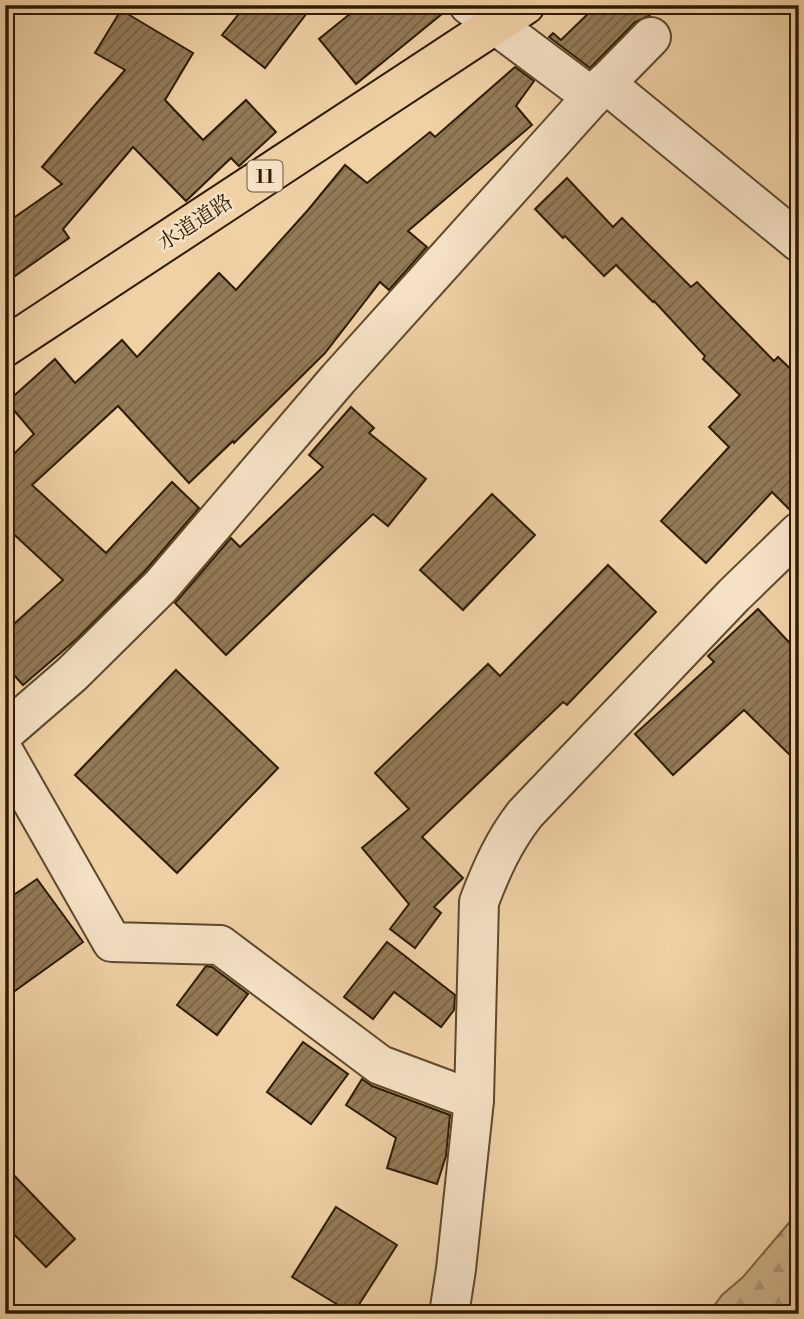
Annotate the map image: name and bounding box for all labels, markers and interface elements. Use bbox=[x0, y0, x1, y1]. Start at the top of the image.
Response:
road number: 11 bbox=[247, 160, 282, 192]
street label: 水道道路 bbox=[153, 189, 238, 257]

